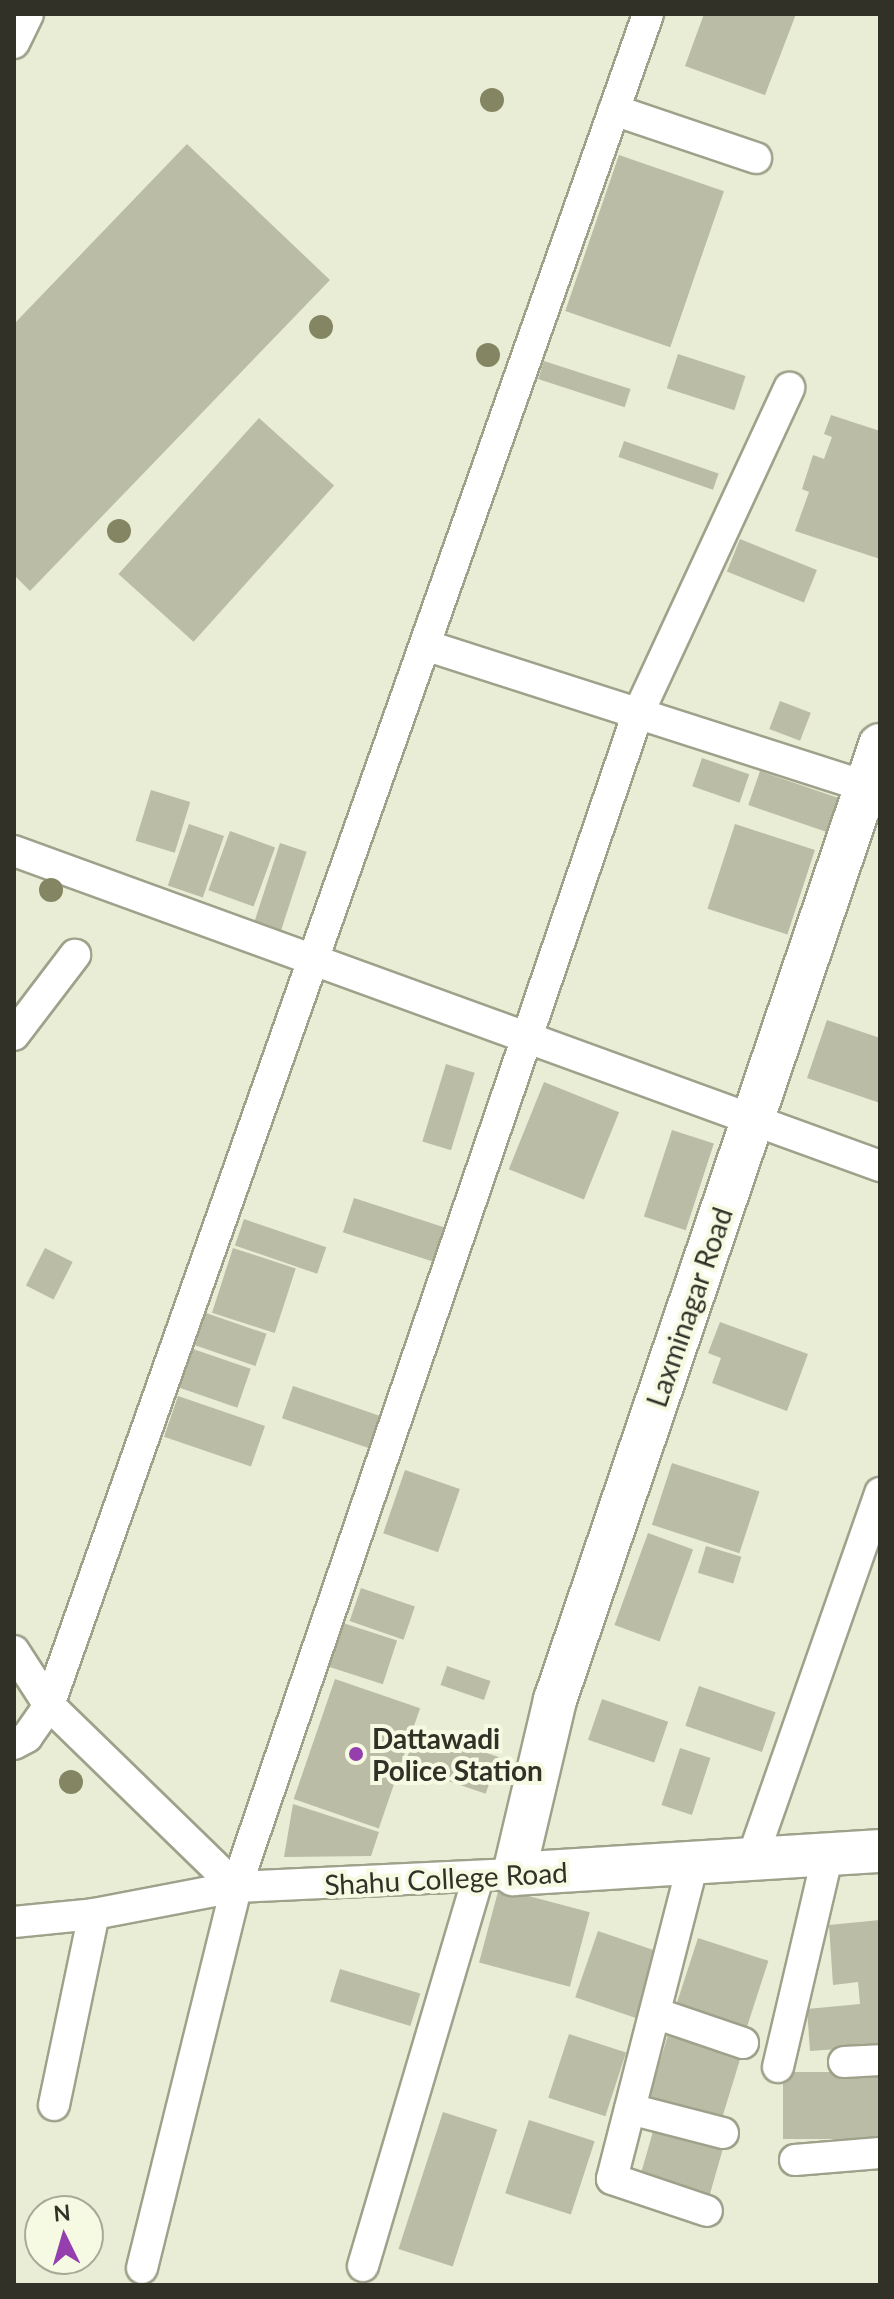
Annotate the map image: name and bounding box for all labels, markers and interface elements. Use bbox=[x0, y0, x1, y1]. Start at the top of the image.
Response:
street label: Laxminagar Road bbox=[639, 1203, 739, 1411]
place label: Dattawadi Police Station bbox=[372, 1721, 543, 1787]
marker: Dattawadi Police Station bbox=[347, 1745, 365, 1763]
street label: Shahu College Road bbox=[323, 1855, 569, 1901]
north arrow bbox=[24, 2195, 104, 2275]
text: N bbox=[52, 2198, 72, 2227]

